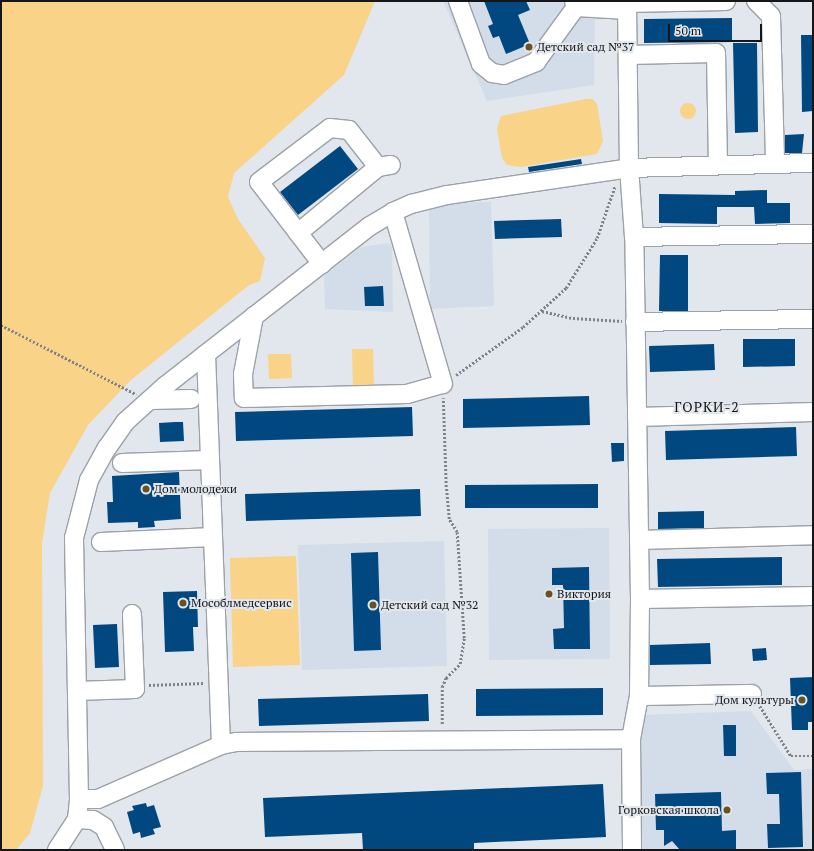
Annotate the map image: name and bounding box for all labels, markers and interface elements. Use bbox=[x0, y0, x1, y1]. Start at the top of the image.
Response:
scale bar bbox=[670, 16, 764, 42]
text: 50 m bbox=[675, 23, 701, 38]
place label: Детский сад №37 bbox=[537, 40, 634, 54]
marker: Детский сад №37 bbox=[524, 42, 534, 52]
district label: ГОРКИ-2 bbox=[674, 399, 740, 415]
place label: Дом молодежи bbox=[154, 482, 237, 496]
marker: Дом молодежи bbox=[141, 484, 151, 494]
place label: Виктория bbox=[557, 587, 611, 601]
marker: Виктория bbox=[544, 589, 554, 599]
place label: Мособлмедсервис bbox=[191, 596, 292, 610]
marker: Мособлмедсервис bbox=[178, 598, 188, 608]
place label: Детский сад №32 bbox=[381, 598, 478, 612]
marker: Детский сад №32 bbox=[368, 600, 378, 610]
place label: Дом культуры bbox=[715, 693, 794, 707]
marker: Дом культуры bbox=[797, 695, 807, 705]
place label: Горковская школа bbox=[618, 803, 719, 817]
marker: Горковская школа bbox=[722, 805, 732, 815]

